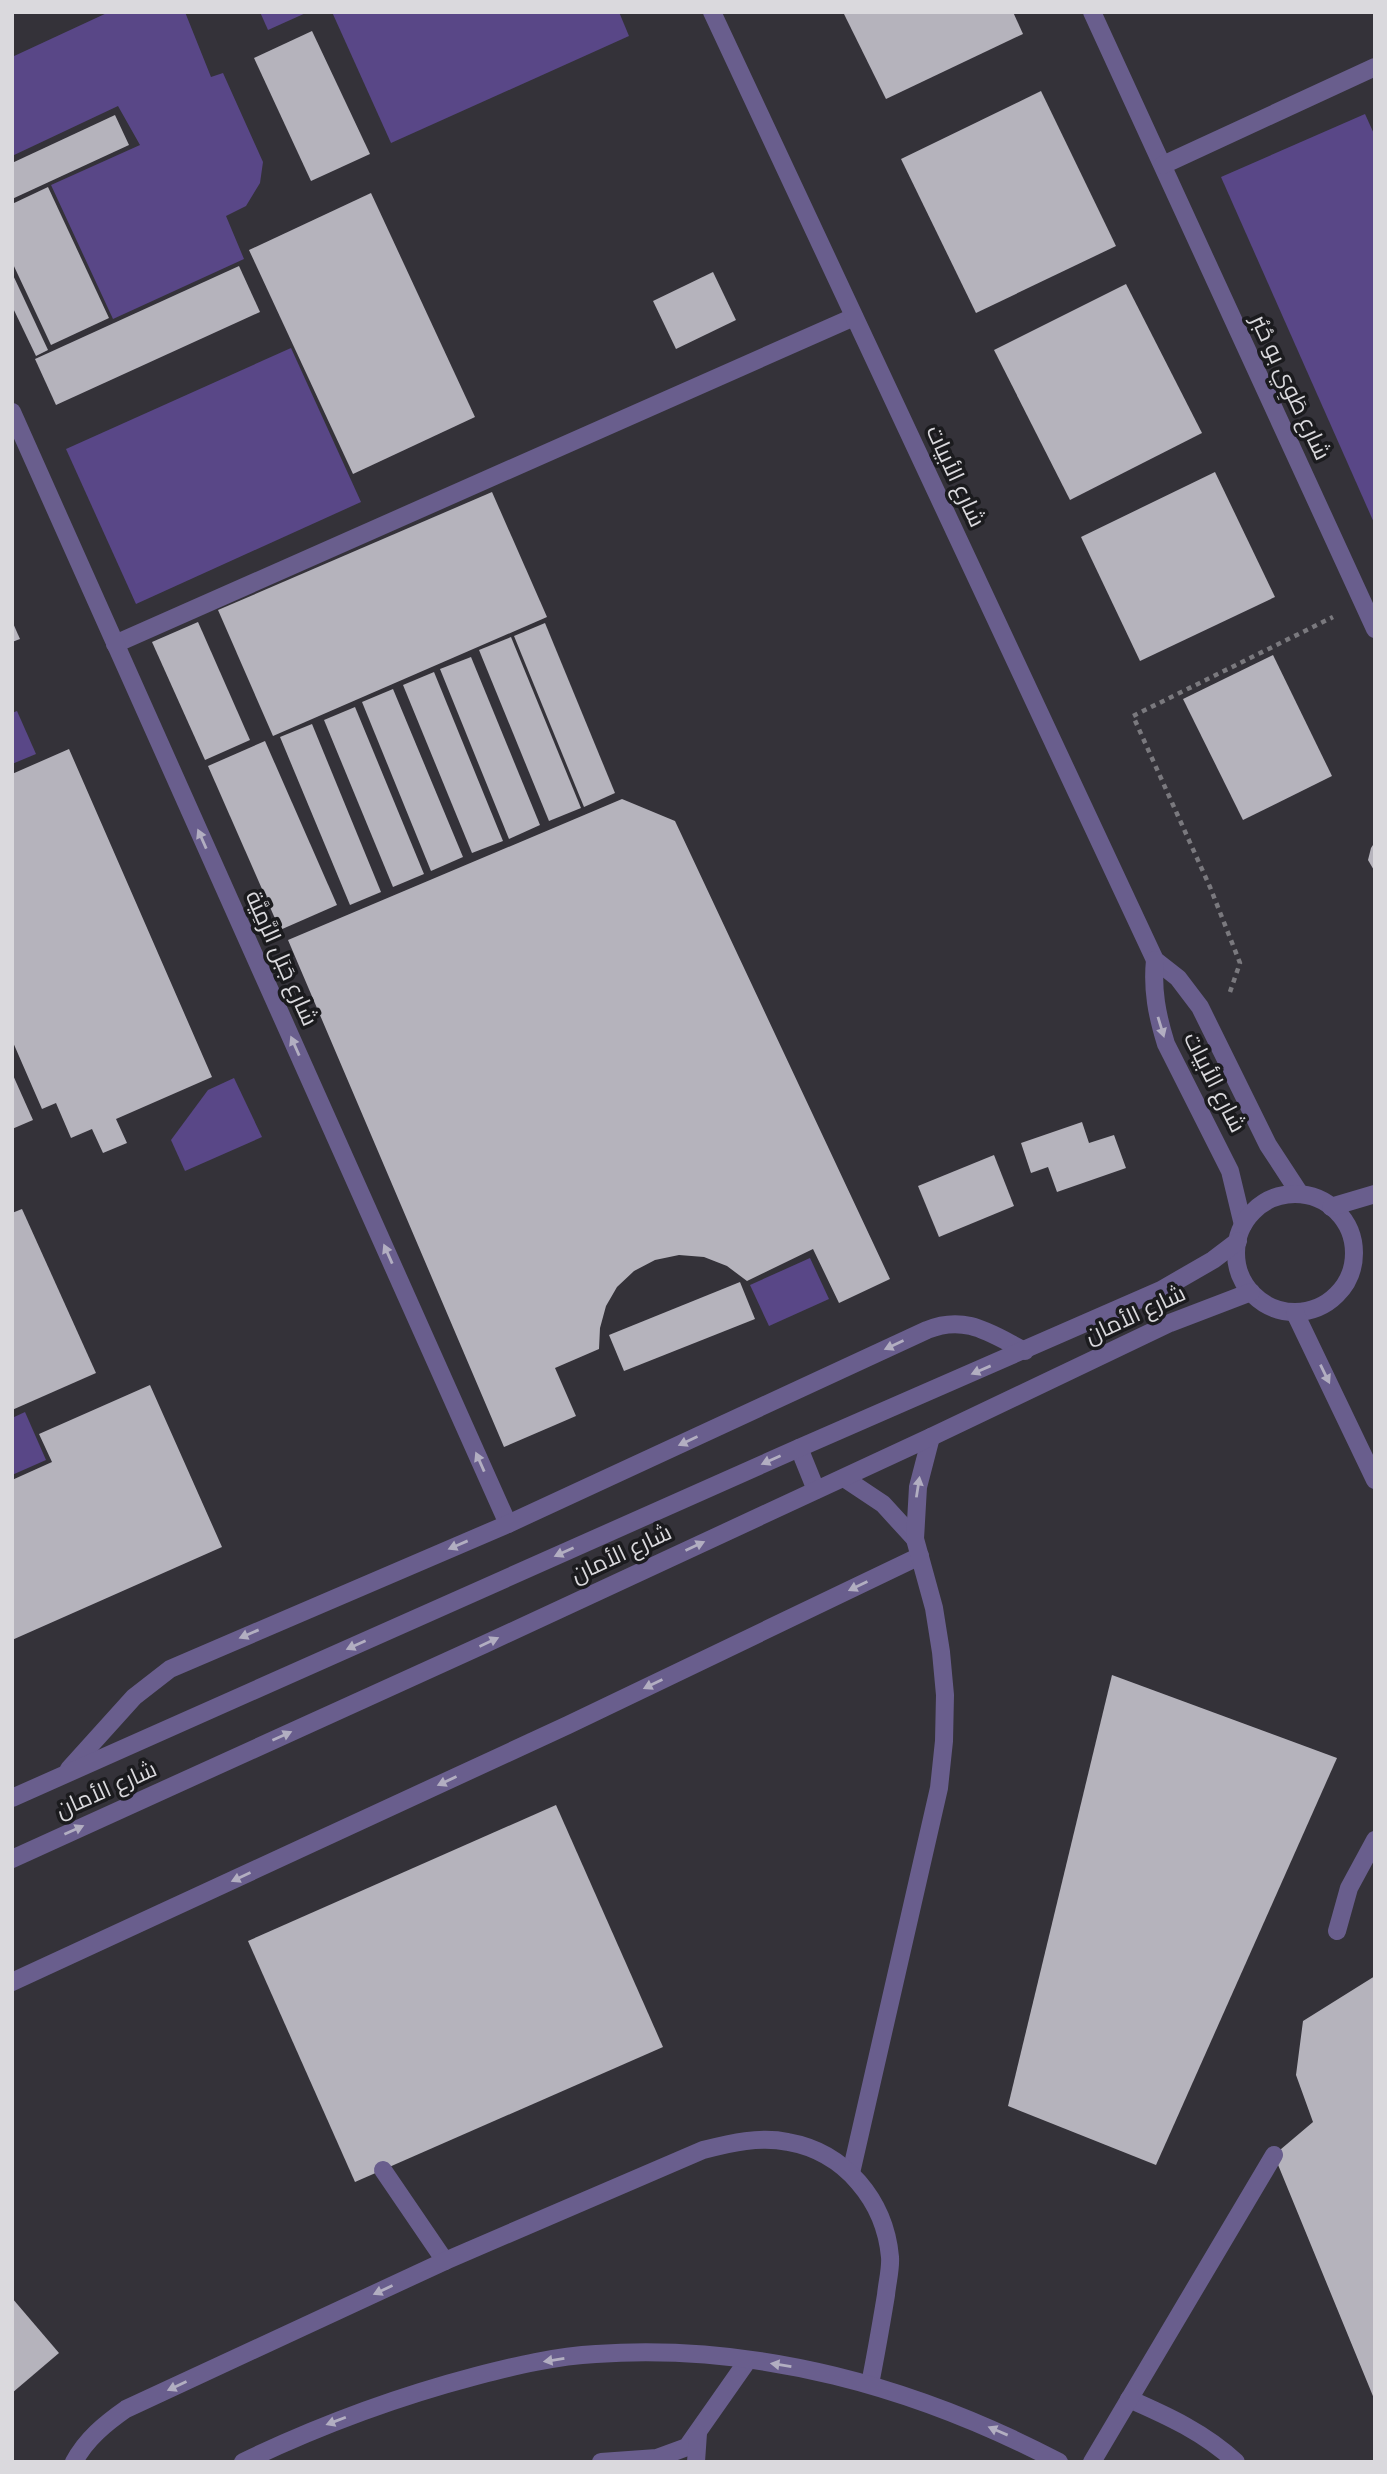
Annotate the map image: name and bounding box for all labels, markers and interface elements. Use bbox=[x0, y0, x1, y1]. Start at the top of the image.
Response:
street label: شارع طَوِي بو حُبُر bbox=[1241, 307, 1339, 466]
street label: شارع الأبيات bbox=[919, 420, 993, 532]
one-way arrow bbox=[196, 828, 207, 849]
street label: شارع جَبَل الرَّمِيَّة bbox=[238, 885, 326, 1031]
one-way arrow bbox=[1157, 1017, 1167, 1038]
street label: شارع الأبيات bbox=[1176, 1026, 1254, 1138]
one-way arrow bbox=[289, 1036, 301, 1056]
one-way arrow bbox=[382, 1244, 394, 1264]
street label: شارع الأمان bbox=[1079, 1277, 1191, 1351]
one-way arrow bbox=[884, 1340, 904, 1351]
one-way arrow bbox=[1319, 1364, 1330, 1384]
one-way arrow bbox=[970, 1365, 991, 1376]
one-way arrow bbox=[677, 1436, 698, 1447]
one-way arrow bbox=[474, 1452, 486, 1472]
one-way arrow bbox=[761, 1455, 782, 1466]
one-way arrow bbox=[913, 1476, 924, 1498]
street label: شارع الأمان bbox=[565, 1516, 677, 1590]
one-way arrow bbox=[448, 1539, 468, 1551]
one-way arrow bbox=[685, 1540, 705, 1552]
one-way arrow bbox=[553, 1547, 574, 1558]
one-way arrow bbox=[848, 1580, 868, 1591]
one-way arrow bbox=[238, 1629, 259, 1640]
one-way arrow bbox=[479, 1636, 499, 1648]
one-way arrow bbox=[346, 1639, 366, 1651]
one-way arrow bbox=[643, 1678, 663, 1690]
one-way arrow bbox=[271, 1730, 292, 1741]
street label: شارع الأمان bbox=[50, 1752, 162, 1826]
one-way arrow bbox=[437, 1776, 458, 1787]
one-way arrow bbox=[64, 1824, 85, 1835]
one-way arrow bbox=[231, 1871, 251, 1882]
one-way arrow bbox=[373, 2284, 393, 2295]
one-way arrow bbox=[543, 2355, 565, 2366]
one-way arrow bbox=[770, 2359, 792, 2370]
one-way arrow bbox=[166, 2380, 187, 2391]
one-way arrow bbox=[325, 2416, 346, 2427]
one-way arrow bbox=[987, 2425, 1008, 2436]

